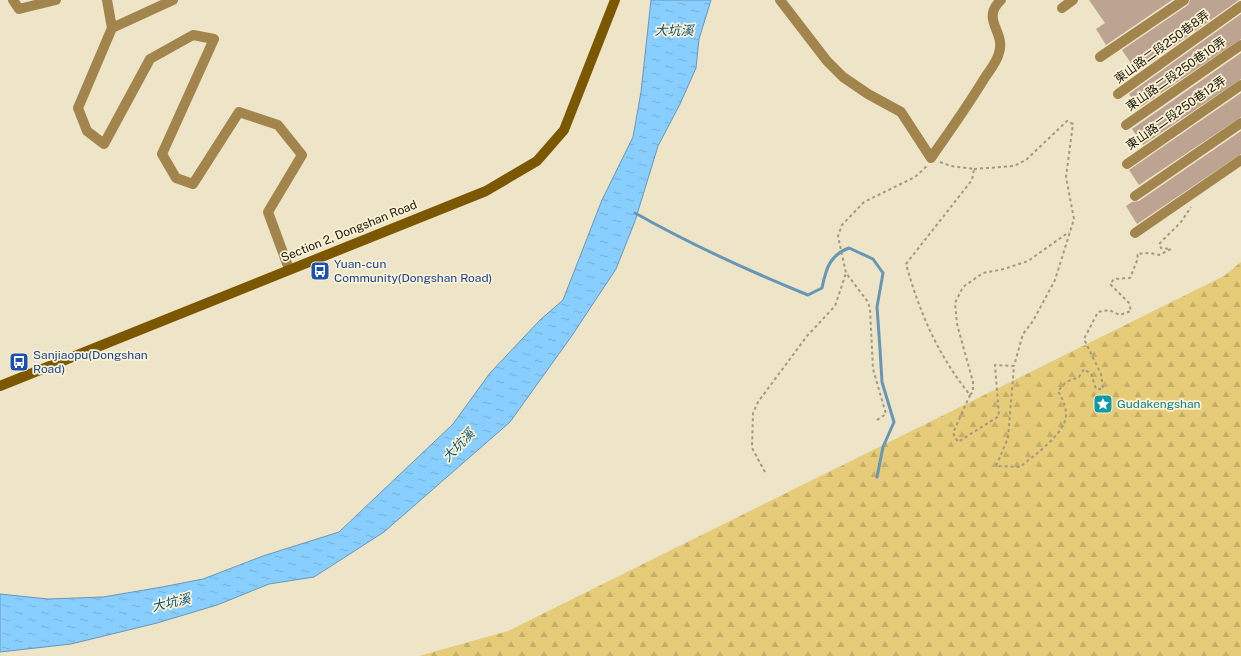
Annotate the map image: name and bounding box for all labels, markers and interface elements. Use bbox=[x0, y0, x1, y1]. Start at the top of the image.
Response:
street label: 東山路二段250巷8弄 bbox=[1112, 8, 1212, 86]
water label: 大坑溪 bbox=[654, 23, 695, 38]
street label: 東山路二段250巷10弄 bbox=[1123, 34, 1229, 114]
street label: 東山路二段250巷12弄 bbox=[1124, 73, 1228, 153]
street label: Section 2, Dongshan Road bbox=[279, 197, 419, 265]
place label: Yuan-cun Community(Dongshan Road) bbox=[334, 257, 492, 285]
bus stop icon: Yuan-cun Community(Dongshan Road) bbox=[309, 260, 331, 282]
place label: Sanjiaopu(Dongshan Road) bbox=[33, 348, 148, 376]
bus stop icon: Sanjiaopu(Dongshan Road) bbox=[8, 351, 30, 373]
place icon: Gudakengshan bbox=[1092, 393, 1114, 415]
place label: Gudakengshan bbox=[1117, 397, 1201, 411]
water label: 大坑溪 bbox=[439, 425, 479, 465]
water label: 大坑溪 bbox=[150, 590, 194, 614]

